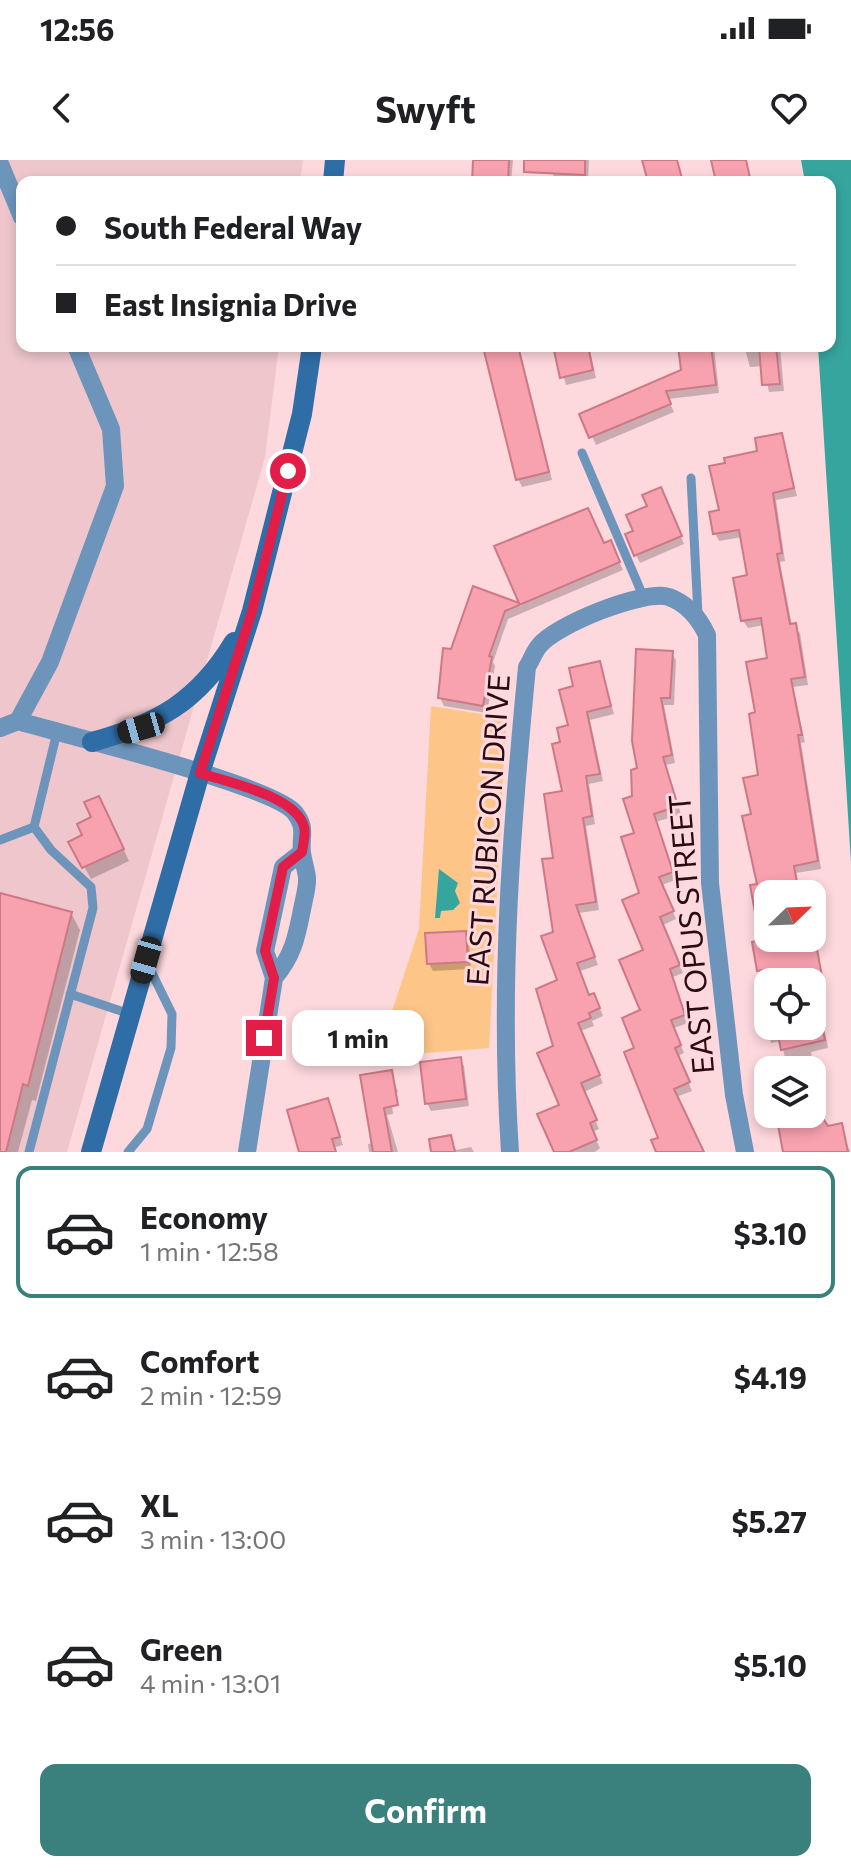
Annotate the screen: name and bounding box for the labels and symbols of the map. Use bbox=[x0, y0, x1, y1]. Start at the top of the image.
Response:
route start bbox=[270, 453, 306, 489]
street label: EAST RUBICON DRIVE bbox=[457, 673, 516, 987]
car bbox=[115, 710, 167, 746]
street label: EAST OPUS STREET bbox=[659, 793, 720, 1076]
north arrow bbox=[754, 880, 826, 952]
car bbox=[128, 934, 164, 986]
callout: 1 min bbox=[292, 1010, 424, 1066]
route end bbox=[246, 1020, 282, 1056]

